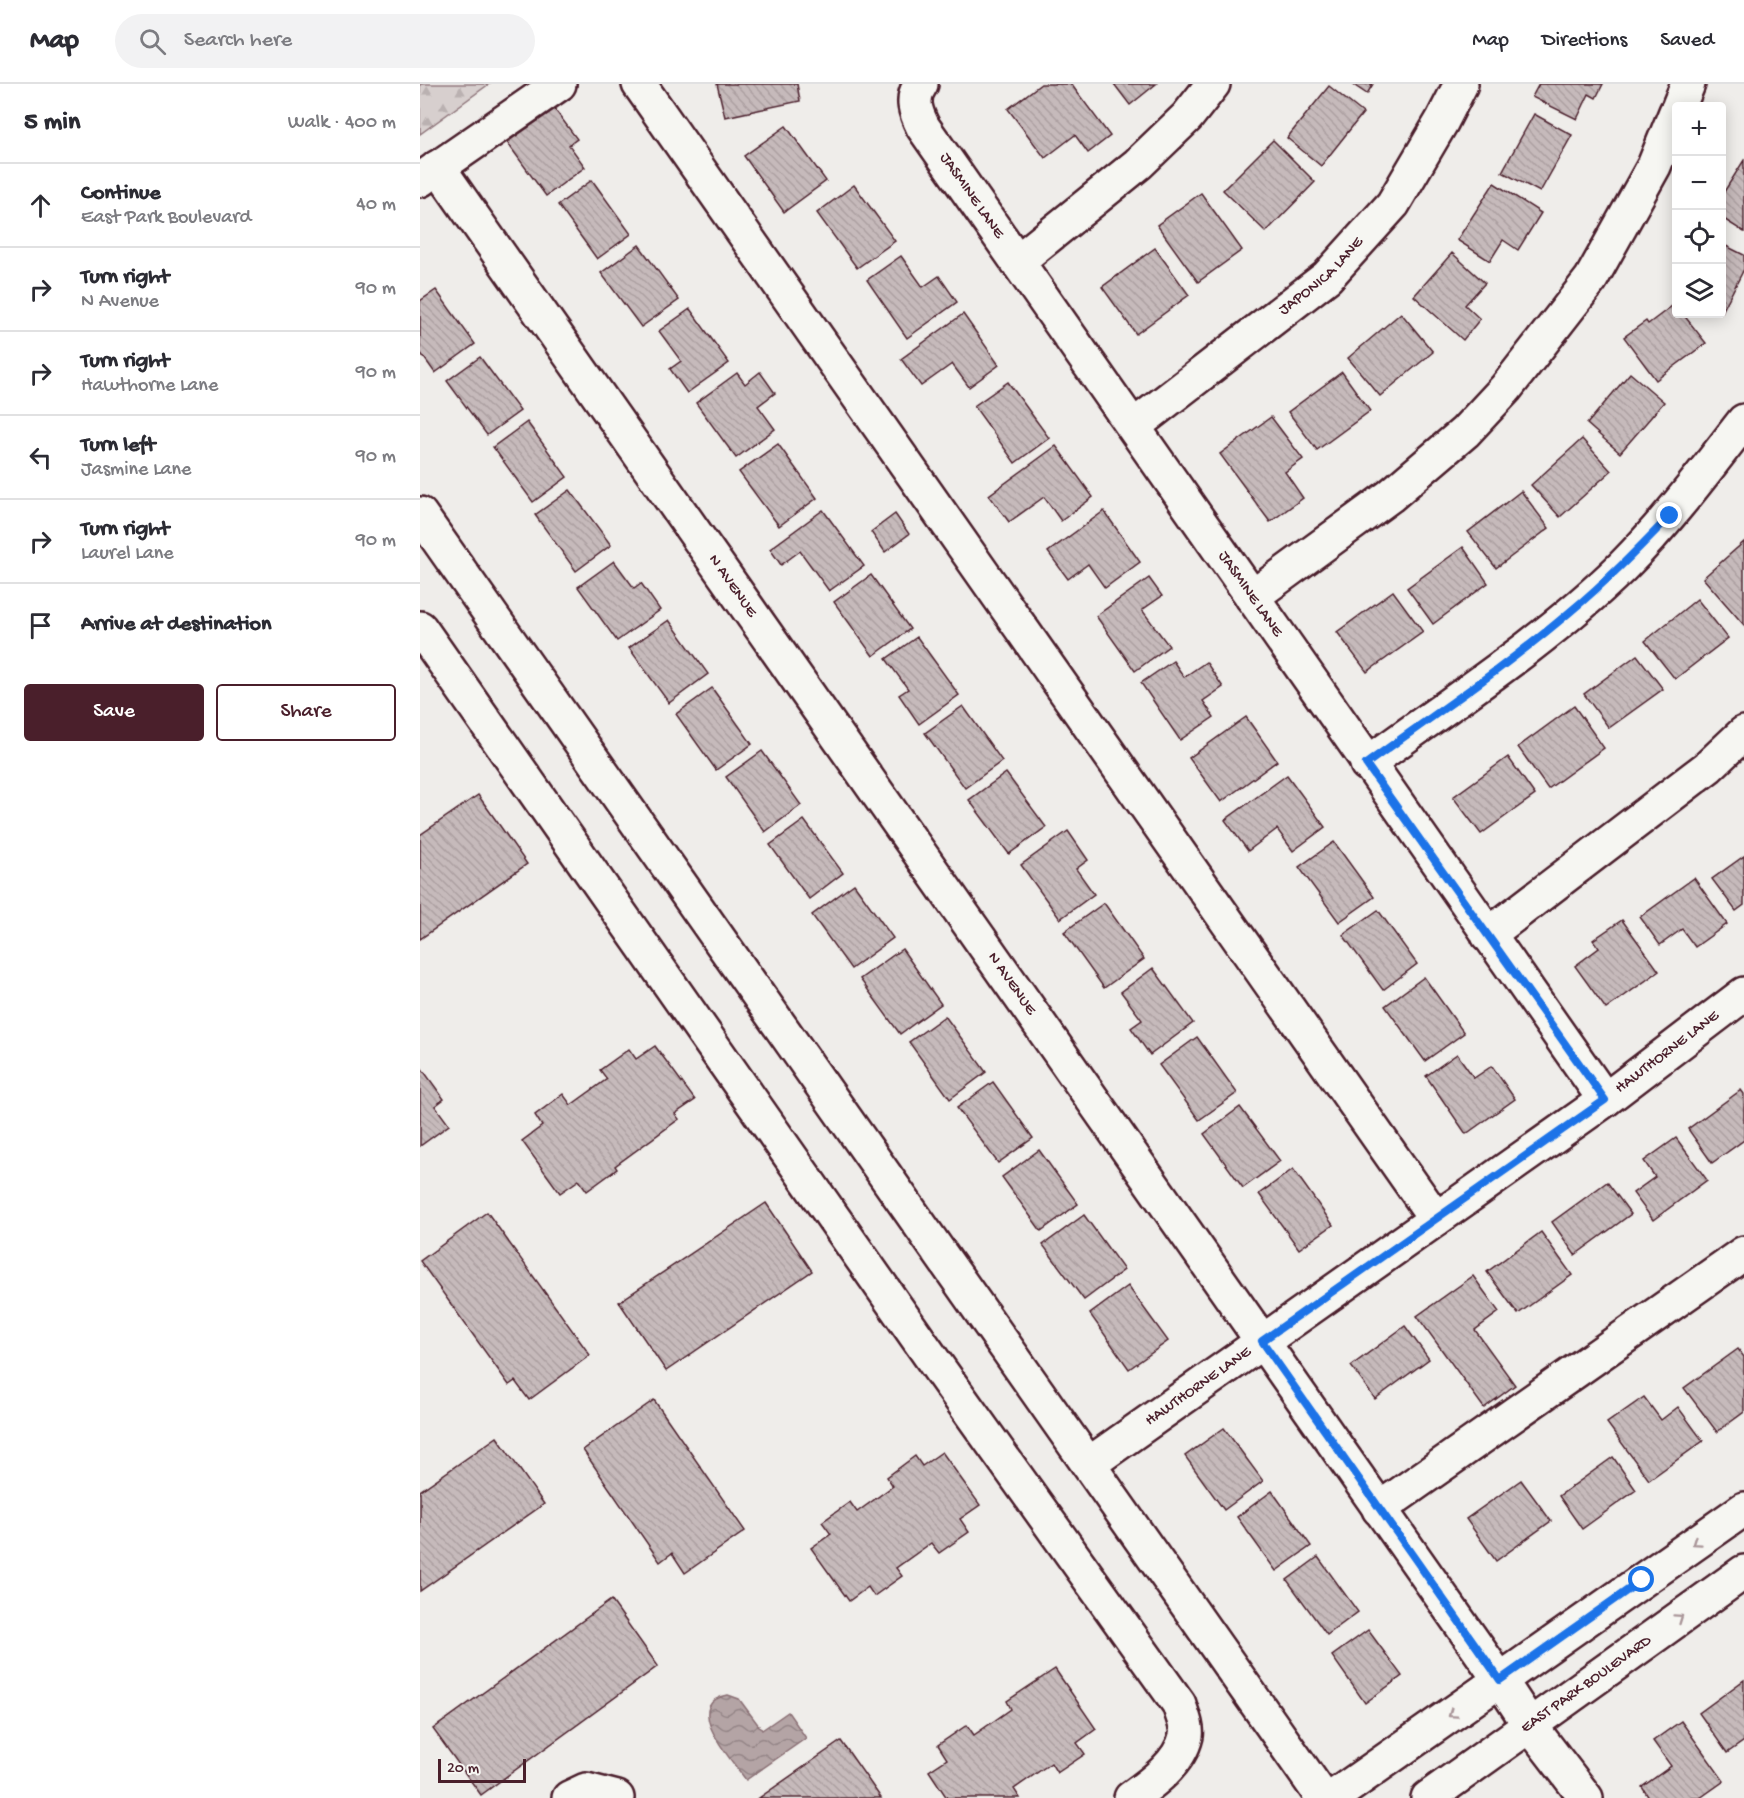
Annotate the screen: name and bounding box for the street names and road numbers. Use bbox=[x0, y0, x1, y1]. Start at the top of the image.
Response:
street label: JASMINE LANE bbox=[935, 149, 1009, 243]
street label: JAPONICA LANE bbox=[1275, 233, 1368, 320]
street label: JASMINE LANE bbox=[1213, 548, 1287, 642]
street label: N AVENUE bbox=[704, 551, 761, 622]
street label: N AVENUE bbox=[983, 949, 1040, 1020]
street label: HAWTHORNE LANE bbox=[1612, 1006, 1724, 1098]
street label: HAWTHORNE LANE bbox=[1142, 1342, 1256, 1431]
street label: EAST PARK BOULEVARD bbox=[1518, 1631, 1656, 1738]

